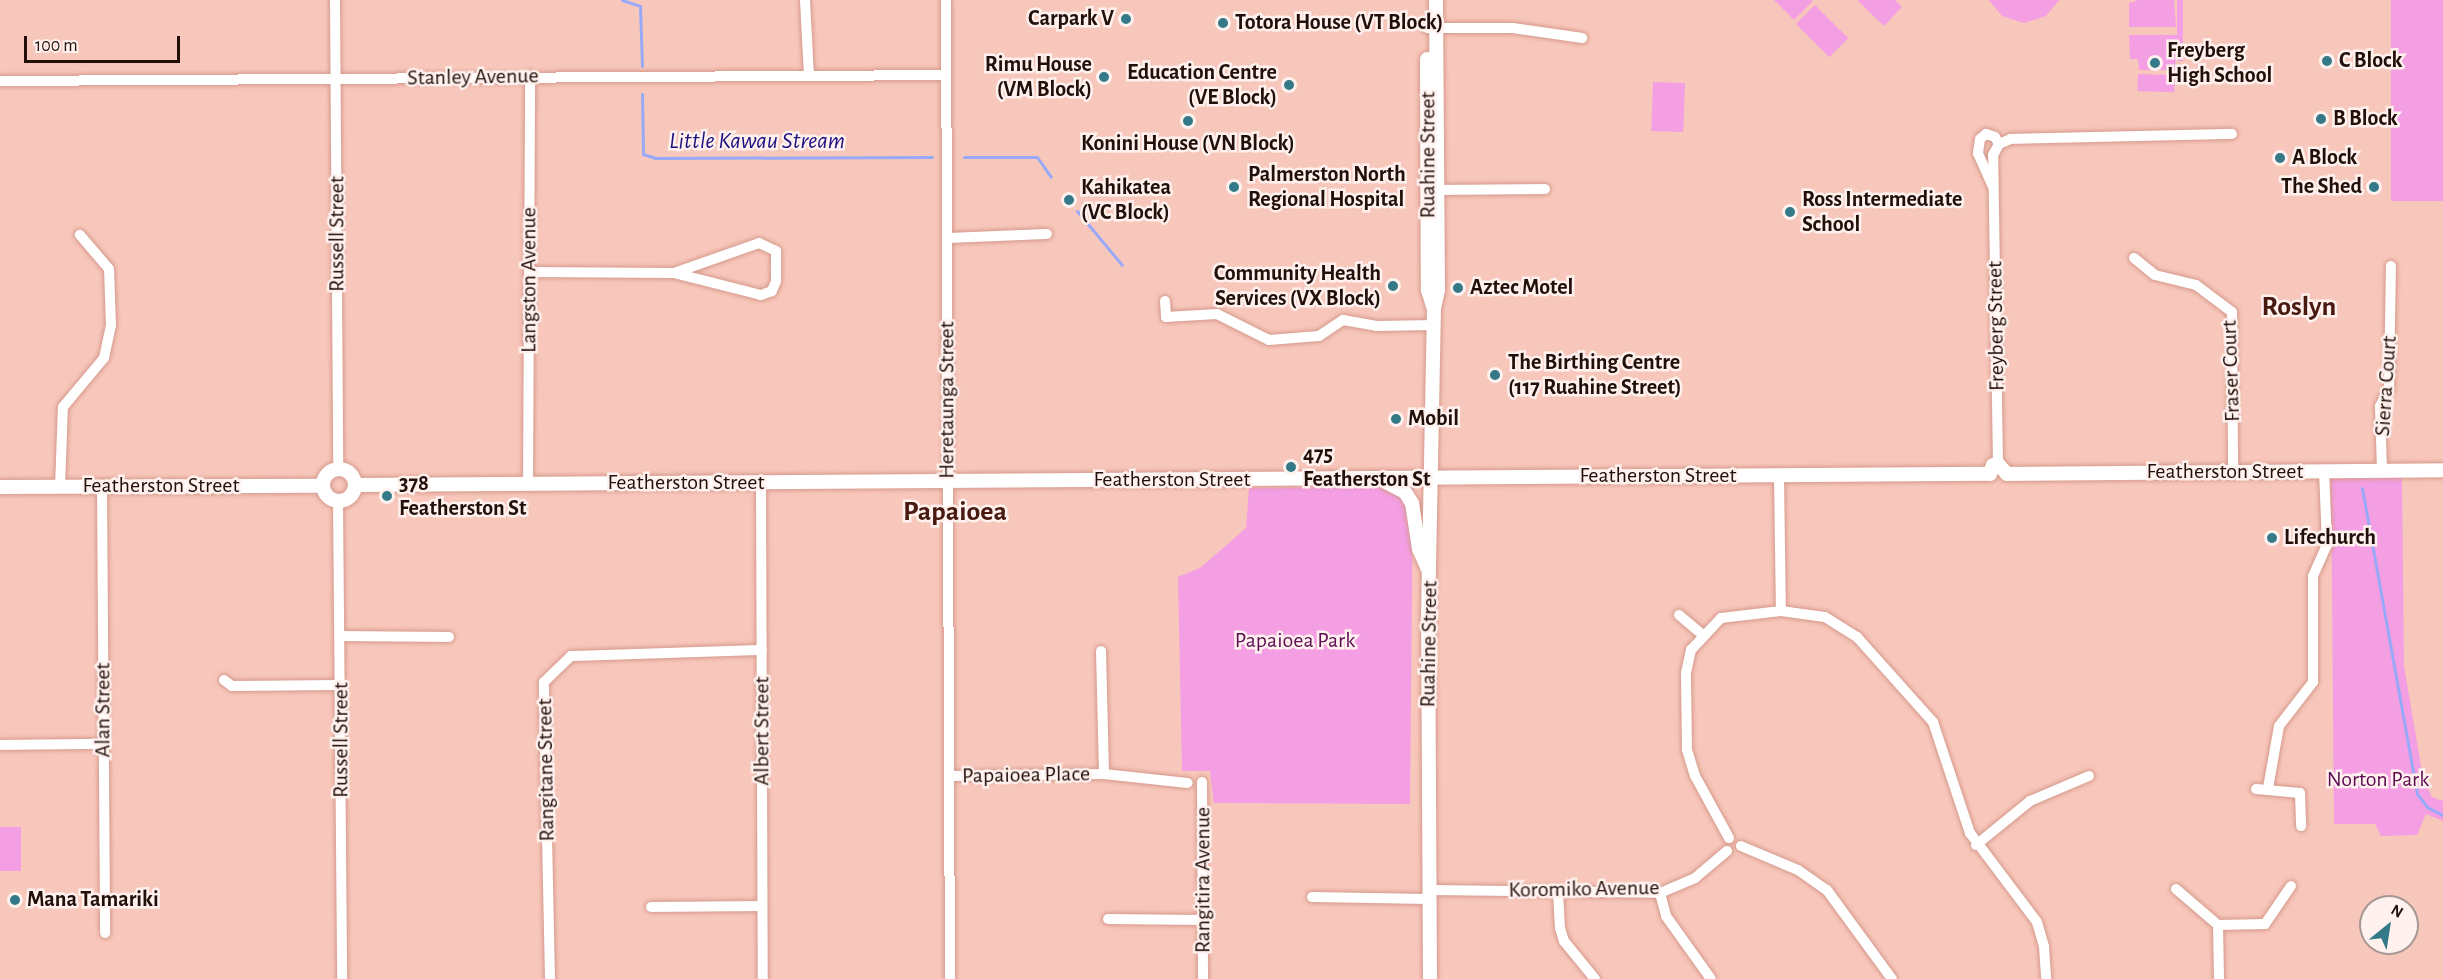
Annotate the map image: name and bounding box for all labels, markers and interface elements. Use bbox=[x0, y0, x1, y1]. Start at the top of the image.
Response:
place label: Carpark V bbox=[1028, 6, 1114, 32]
place label: Totora House (VT Block) bbox=[1235, 10, 1443, 36]
marker: Carpark V bbox=[1119, 12, 1133, 26]
marker: Totora House (VT Block) bbox=[1216, 16, 1230, 30]
scale bar bbox=[27, 24, 183, 62]
text: 100 m bbox=[35, 37, 78, 55]
place label: Freyberg High School bbox=[2167, 37, 2272, 88]
place label: C Block bbox=[2339, 48, 2402, 74]
place label: Rimu House (VM Block) bbox=[985, 51, 1092, 102]
marker: C Block bbox=[2320, 54, 2334, 68]
marker: Freyberg High School bbox=[2148, 56, 2162, 70]
place label: Education Centre (VE Block) bbox=[1127, 59, 1277, 110]
street label: Stanley Avenue bbox=[407, 63, 539, 91]
marker: Rimu House (VM Block) bbox=[1097, 70, 1111, 84]
marker: Education Centre (VE Block) bbox=[1282, 78, 1296, 92]
street label: Ruahine Street bbox=[1415, 92, 1441, 218]
place label: B Block bbox=[2333, 106, 2398, 132]
marker: B Block bbox=[2314, 112, 2328, 126]
marker: Konini House (VN Block) bbox=[1181, 114, 1195, 128]
water label: Little Kawau Stream bbox=[669, 128, 845, 156]
place label: Konini House (VN Block) bbox=[1081, 131, 1295, 157]
place label: A Block bbox=[2292, 145, 2357, 171]
marker: A Block bbox=[2273, 151, 2287, 165]
place label: Palmerston North Regional Hospital bbox=[1248, 161, 1406, 212]
place label: Kahikatea (VC Block) bbox=[1081, 174, 1171, 226]
place label: The Shed bbox=[2281, 174, 2362, 200]
street label: Russell Street bbox=[324, 176, 350, 292]
marker: Palmerston North Regional Hospital bbox=[1225, 178, 1243, 196]
marker: The Shed bbox=[2367, 180, 2381, 194]
place label: Ross Intermediate School bbox=[1802, 186, 1962, 237]
marker: Kahikatea (VC Block) bbox=[1062, 193, 1076, 207]
marker: Ross Intermediate School bbox=[1783, 205, 1797, 219]
street label: Langston Avenue bbox=[516, 207, 542, 353]
place label: Community Health Services (VX Block) bbox=[1214, 260, 1381, 312]
street label: Freyberg Street bbox=[1982, 261, 2010, 391]
place label: Aztec Motel bbox=[1470, 275, 1573, 301]
marker: Community Health Services (VX Block) bbox=[1386, 279, 1400, 293]
marker: Aztec Motel bbox=[1451, 281, 1465, 295]
district label: Roslyn bbox=[2262, 290, 2336, 324]
street label: Fraser Court bbox=[2216, 320, 2246, 422]
street label: Heretaunga Street bbox=[934, 321, 960, 479]
street label: Sierra Court bbox=[2369, 335, 2403, 437]
place label: The Birthing Centre (117 Ruahine Street) bbox=[1508, 349, 1682, 400]
marker: The Birthing Centre (117 Ruahine Street) bbox=[1486, 366, 1504, 384]
place label: Mobil bbox=[1408, 406, 1459, 432]
marker: Mobil bbox=[1389, 412, 1403, 426]
place label: 475 Featherston St bbox=[1303, 441, 1430, 493]
street label: Featherston Street bbox=[2147, 459, 2303, 485]
marker: 475 Featherston St bbox=[1284, 460, 1298, 474]
street label: Featherston Street bbox=[1580, 463, 1736, 489]
street label: Featherston Street bbox=[1094, 467, 1250, 493]
place label: 378 Featherston St bbox=[399, 470, 526, 522]
street label: Featherston Street bbox=[608, 470, 764, 496]
street label: Featherston Street bbox=[83, 473, 239, 499]
marker: 378 Featherston St bbox=[380, 489, 394, 503]
district label: Papaioea bbox=[903, 495, 1007, 529]
place label: Lifechurch bbox=[2284, 525, 2376, 551]
marker: Lifechurch bbox=[2265, 531, 2279, 545]
street label: Ruahine Street bbox=[1415, 580, 1443, 708]
park label: Papaioea Park bbox=[1235, 628, 1355, 654]
street label: Alan Street bbox=[90, 663, 116, 757]
street label: Albert Street bbox=[749, 676, 775, 786]
street label: Russell Street bbox=[328, 682, 354, 798]
street label: Rangitane Street bbox=[532, 698, 560, 842]
street label: Papaioea Place bbox=[962, 761, 1090, 789]
park label: Norton Park bbox=[2327, 767, 2429, 793]
street label: Rangitira Avenue bbox=[1190, 807, 1216, 953]
street label: Koromiko Avenue bbox=[1508, 874, 1660, 904]
place label: Mana Tamariki bbox=[27, 887, 159, 913]
marker: Mana Tamariki bbox=[8, 893, 22, 907]
north arrow bbox=[2359, 895, 2419, 955]
text: N bbox=[2388, 901, 2406, 921]

